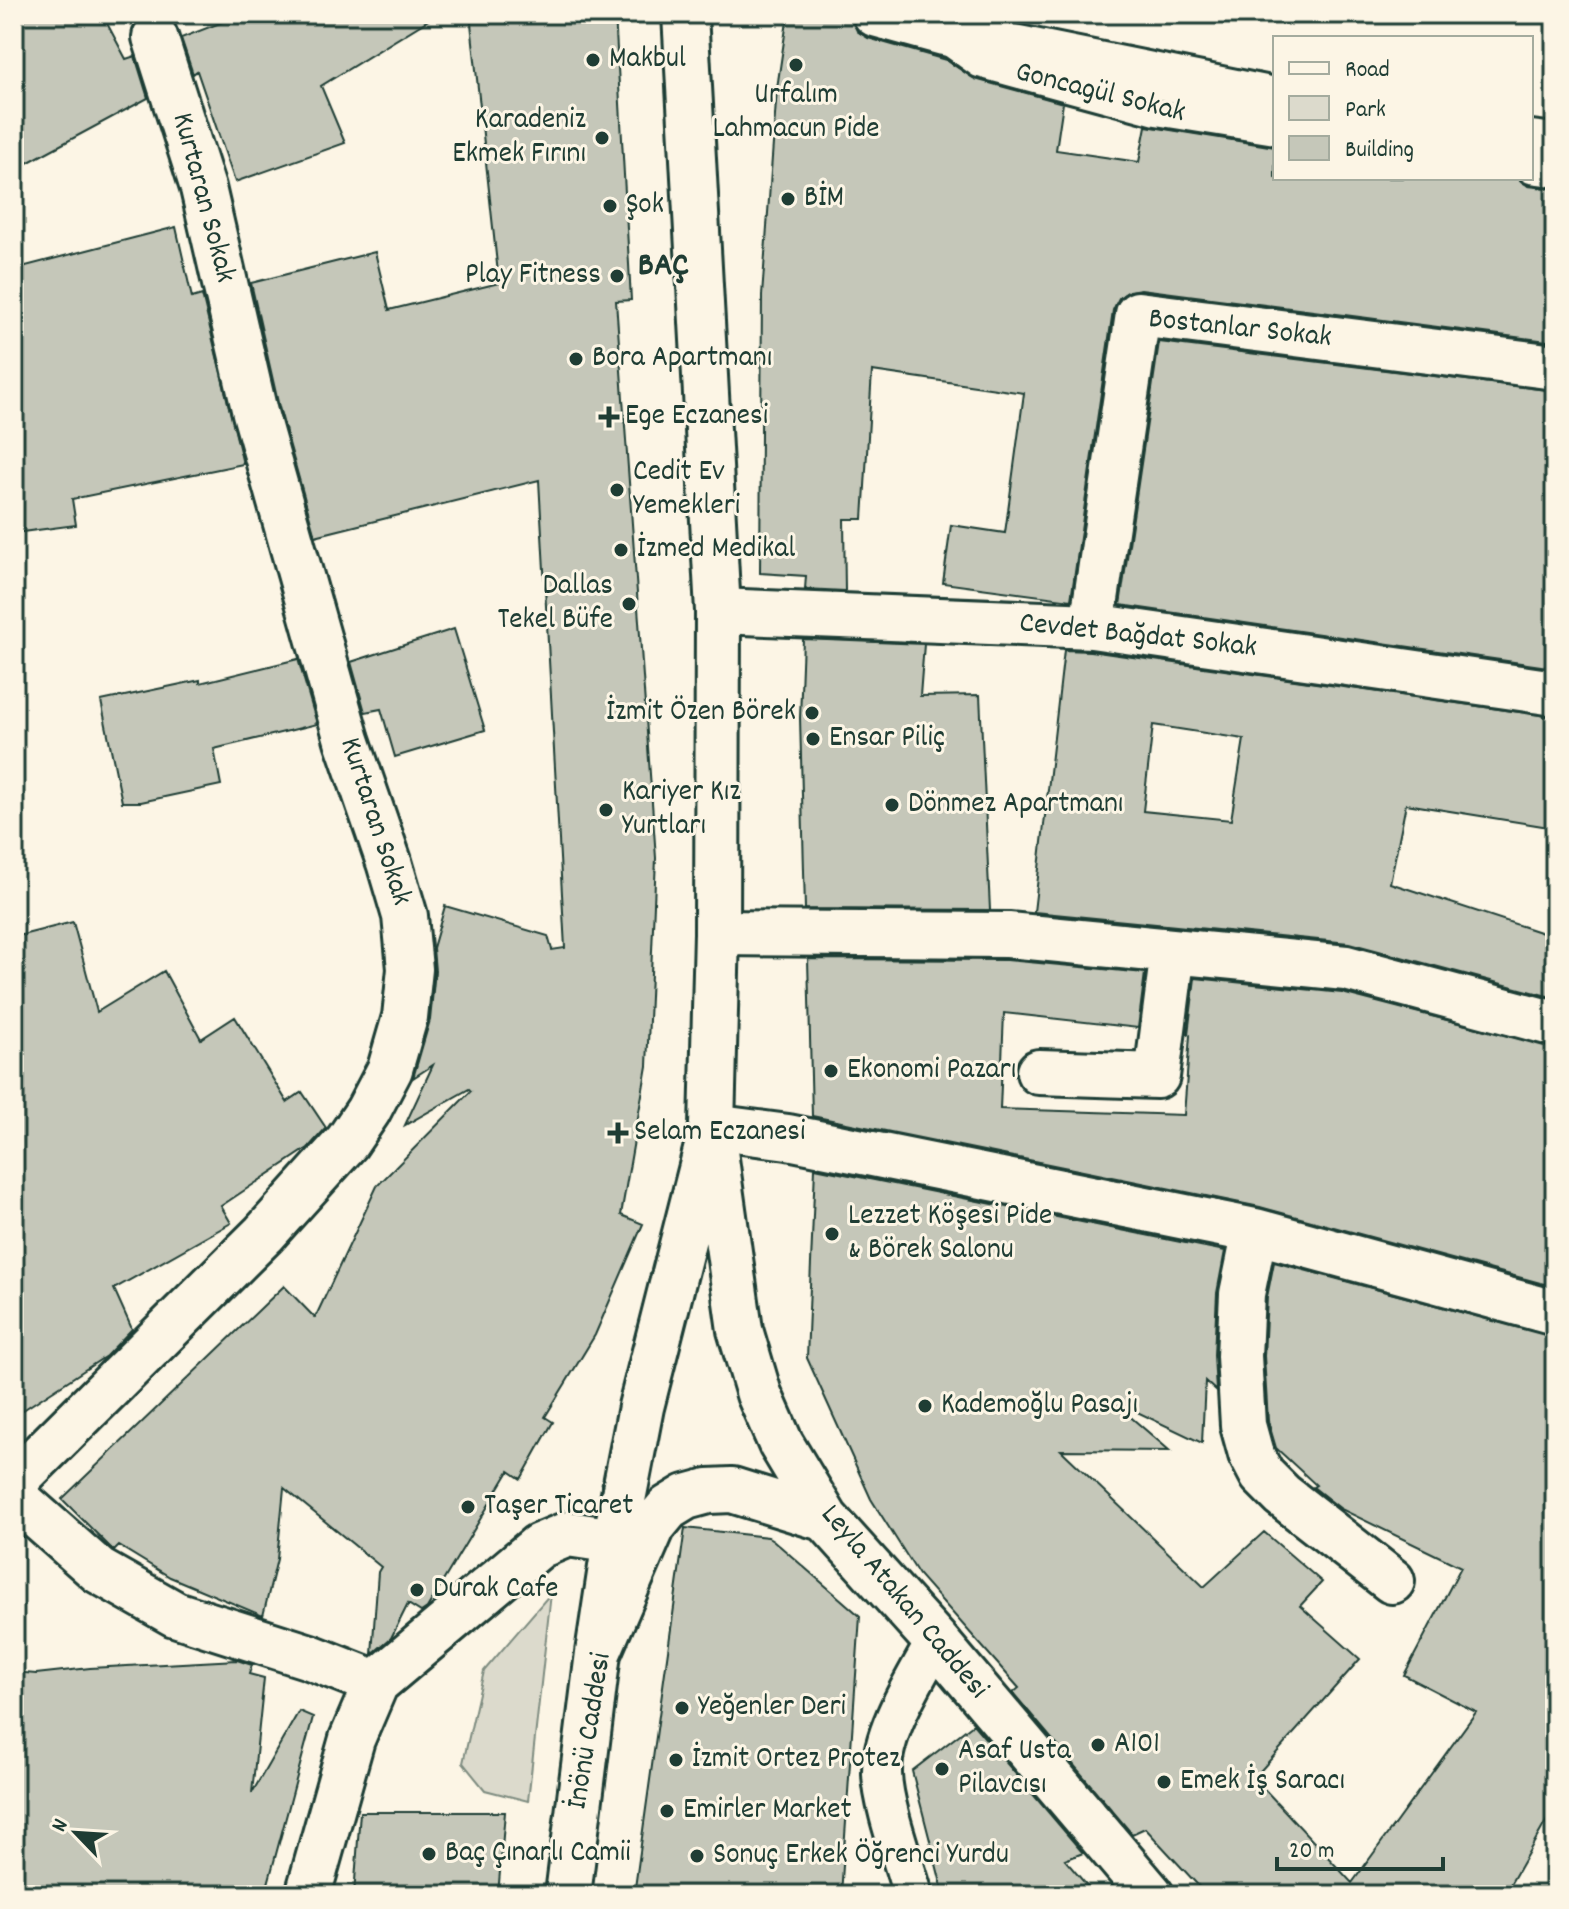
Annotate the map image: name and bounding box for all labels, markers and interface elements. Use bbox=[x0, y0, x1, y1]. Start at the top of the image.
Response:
legend bbox=[1273, 36, 1533, 180]
place label: Makbul bbox=[609, 39, 686, 82]
marker: Makbul bbox=[584, 51, 602, 69]
street label: Goncagül Sokak bbox=[1010, 52, 1190, 136]
text: Road bbox=[1345, 54, 1390, 88]
marker: Urfalım Lahmacun Pide bbox=[787, 56, 805, 74]
place label: Urfalım Lahmacun Pide bbox=[713, 75, 879, 152]
text: Park bbox=[1345, 94, 1386, 128]
place label: Karadeniz Ekmek Fırını bbox=[452, 100, 587, 177]
street label: Kurtaran Sokak bbox=[159, 108, 245, 288]
marker: Karadeniz Ekmek Fırını bbox=[593, 129, 611, 147]
text: Building bbox=[1345, 134, 1414, 168]
place label: BİM bbox=[804, 178, 844, 221]
place label: Şok bbox=[626, 185, 664, 228]
marker: BİM bbox=[779, 190, 797, 208]
marker: Şok bbox=[601, 197, 619, 215]
district label: BAÇ bbox=[638, 243, 688, 292]
place label: Play Fitness bbox=[465, 255, 601, 298]
marker: Play Fitness bbox=[608, 267, 626, 285]
street label: Bostanlar Sokak bbox=[1146, 299, 1334, 361]
place label: Bora Apartmanı bbox=[592, 338, 772, 381]
marker: Bora Apartmanı bbox=[567, 350, 585, 368]
place label: Ege Eczanesi bbox=[625, 396, 768, 439]
marker: Ege Eczanesi bbox=[600, 408, 618, 426]
place label: Cedit Ev Yemekleri bbox=[633, 452, 740, 529]
marker: Cedit Ev Yemekleri bbox=[608, 481, 626, 499]
place label: İzmed Medikal bbox=[637, 529, 795, 572]
marker: İzmed Medikal bbox=[612, 541, 630, 559]
place label: Dallas Tekel Büfe bbox=[497, 566, 613, 643]
marker: Dallas Tekel Büfe bbox=[620, 595, 638, 613]
street label: Cevdet Bağdat Sokak bbox=[1017, 603, 1259, 671]
place label: İzmit Özen Börek bbox=[606, 692, 796, 735]
marker: İzmit Özen Börek bbox=[803, 704, 821, 722]
place label: Ensar Piliç bbox=[829, 718, 945, 761]
marker: Ensar Piliç bbox=[804, 730, 822, 748]
street label: Kurtaran Sokak bbox=[327, 732, 421, 912]
place label: Kariyer Kız Yurtları bbox=[622, 772, 741, 849]
place label: Dönmez Apartmanı bbox=[908, 784, 1123, 827]
marker: Dönmez Apartmanı bbox=[883, 796, 901, 814]
marker: Kariyer Kız Yurtları bbox=[597, 801, 615, 819]
place label: Ekonomi Pazarı bbox=[847, 1050, 1016, 1093]
marker: Ekonomi Pazarı bbox=[822, 1062, 840, 1080]
place label: Selam Eczanesi bbox=[634, 1112, 805, 1155]
marker: Selam Eczanesi bbox=[609, 1124, 627, 1142]
place label: Lezzet Köşesi Pide & Börek Salonu bbox=[848, 1196, 1052, 1273]
marker: Lezzet Köşesi Pide & Börek Salonu bbox=[823, 1225, 841, 1243]
place label: Kademoğlu Pasajı bbox=[941, 1385, 1138, 1428]
marker: Kademoğlu Pasajı bbox=[916, 1397, 934, 1415]
place label: Taşer Ticaret bbox=[484, 1486, 633, 1529]
street label: Leyla Atakan Caddesi bbox=[809, 1496, 997, 1710]
marker: Taşer Ticaret bbox=[459, 1498, 477, 1516]
place label: Durak Cafe bbox=[433, 1569, 558, 1612]
marker: Durak Cafe bbox=[408, 1581, 426, 1599]
street label: İnönü Caddesi bbox=[557, 1650, 625, 1812]
place label: Yeğenler Deri bbox=[698, 1687, 846, 1730]
marker: Yeğenler Deri bbox=[673, 1699, 691, 1717]
place label: A101 bbox=[1114, 1724, 1160, 1767]
place label: Asaf Usta Pilavcısı bbox=[958, 1731, 1072, 1808]
marker: A101 bbox=[1089, 1736, 1107, 1754]
place label: İzmit Ortez Protez bbox=[692, 1739, 901, 1782]
marker: İzmit Ortez Protez bbox=[667, 1751, 685, 1769]
marker: Asaf Usta Pilavcısı bbox=[933, 1760, 951, 1778]
place label: Emek İş Saracı bbox=[1180, 1761, 1345, 1804]
marker: Emek İş Saracı bbox=[1155, 1773, 1173, 1791]
place label: Emirler Market bbox=[683, 1790, 852, 1833]
north arrow bbox=[36, 1793, 116, 1873]
marker: Emirler Market bbox=[658, 1802, 676, 1820]
text: N bbox=[45, 1814, 77, 1838]
scale bar bbox=[1277, 1821, 1443, 1871]
place label: Baç Çınarlı Camii bbox=[445, 1833, 631, 1876]
place label: Sonuç Erkek Öğrenci Yurdu bbox=[713, 1835, 1009, 1878]
text: 20 m bbox=[1289, 1835, 1335, 1869]
marker: Baç Çınarlı Camii bbox=[420, 1845, 438, 1863]
marker: Sonuç Erkek Öğrenci Yurdu bbox=[688, 1847, 706, 1865]

